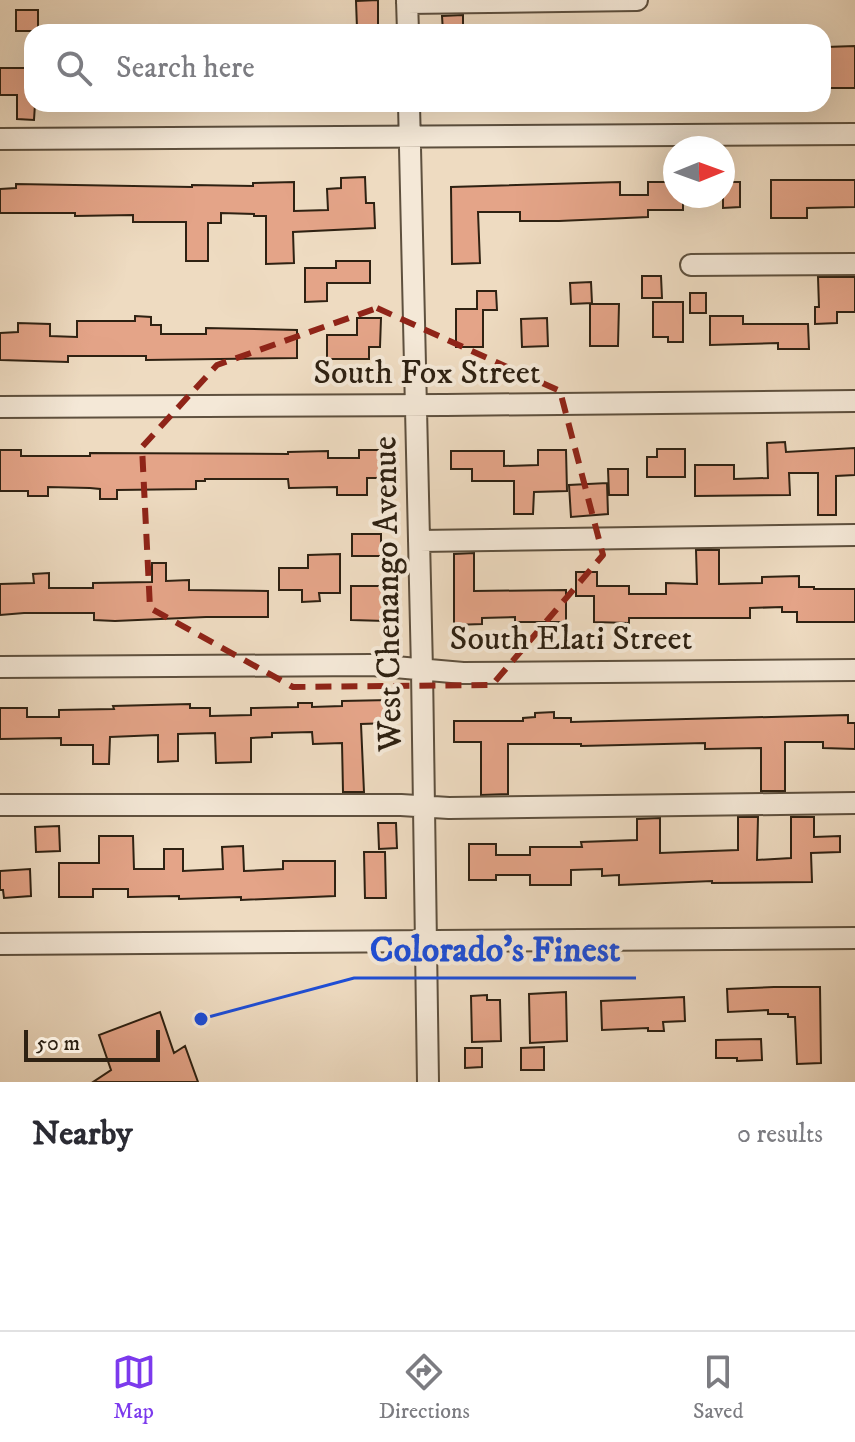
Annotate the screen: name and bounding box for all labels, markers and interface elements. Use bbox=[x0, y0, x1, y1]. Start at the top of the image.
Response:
search box bbox=[24, 24, 831, 112]
icon: search bbox=[52, 46, 96, 90]
text: Search here bbox=[116, 50, 255, 87]
north arrow bbox=[663, 136, 735, 208]
street label: South Fox Street bbox=[313, 352, 541, 394]
street label: West Chenango Avenue bbox=[364, 436, 412, 753]
street label: South Elati Street bbox=[450, 618, 693, 660]
callout: Colorado's Finest bbox=[354, 918, 636, 978]
text: Colorado's Finest bbox=[370, 928, 621, 973]
scale bar bbox=[24, 1026, 160, 1062]
text: 50 m bbox=[36, 1030, 80, 1057]
text: Nearby bbox=[32, 1113, 133, 1155]
text: 0 results bbox=[737, 1118, 823, 1151]
tab: Map bbox=[112, 1350, 156, 1425]
tab: Directions bbox=[379, 1350, 470, 1425]
tab: Saved bbox=[693, 1350, 743, 1425]

